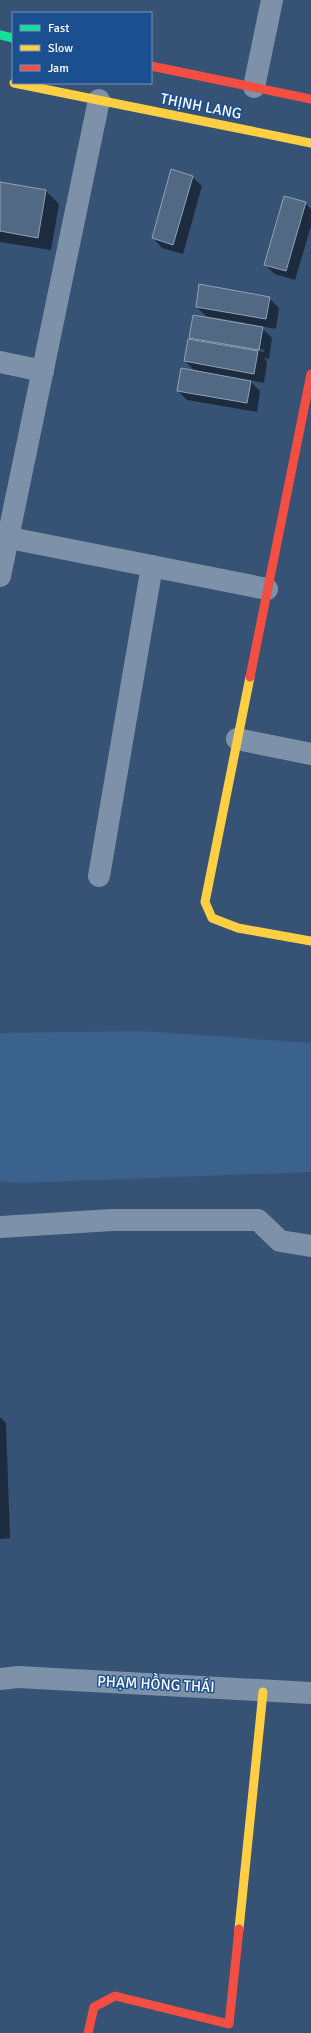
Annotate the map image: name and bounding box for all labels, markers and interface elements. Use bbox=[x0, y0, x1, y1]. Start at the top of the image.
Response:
legend bbox=[12, 12, 152, 84]
text: Fast bbox=[48, 21, 69, 36]
text: Slow bbox=[48, 41, 73, 56]
text: Jam bbox=[48, 61, 69, 76]
street label: THỊNH LANG bbox=[159, 89, 243, 123]
street label: PHẠM HỒNG THÁI bbox=[97, 1669, 215, 1696]

